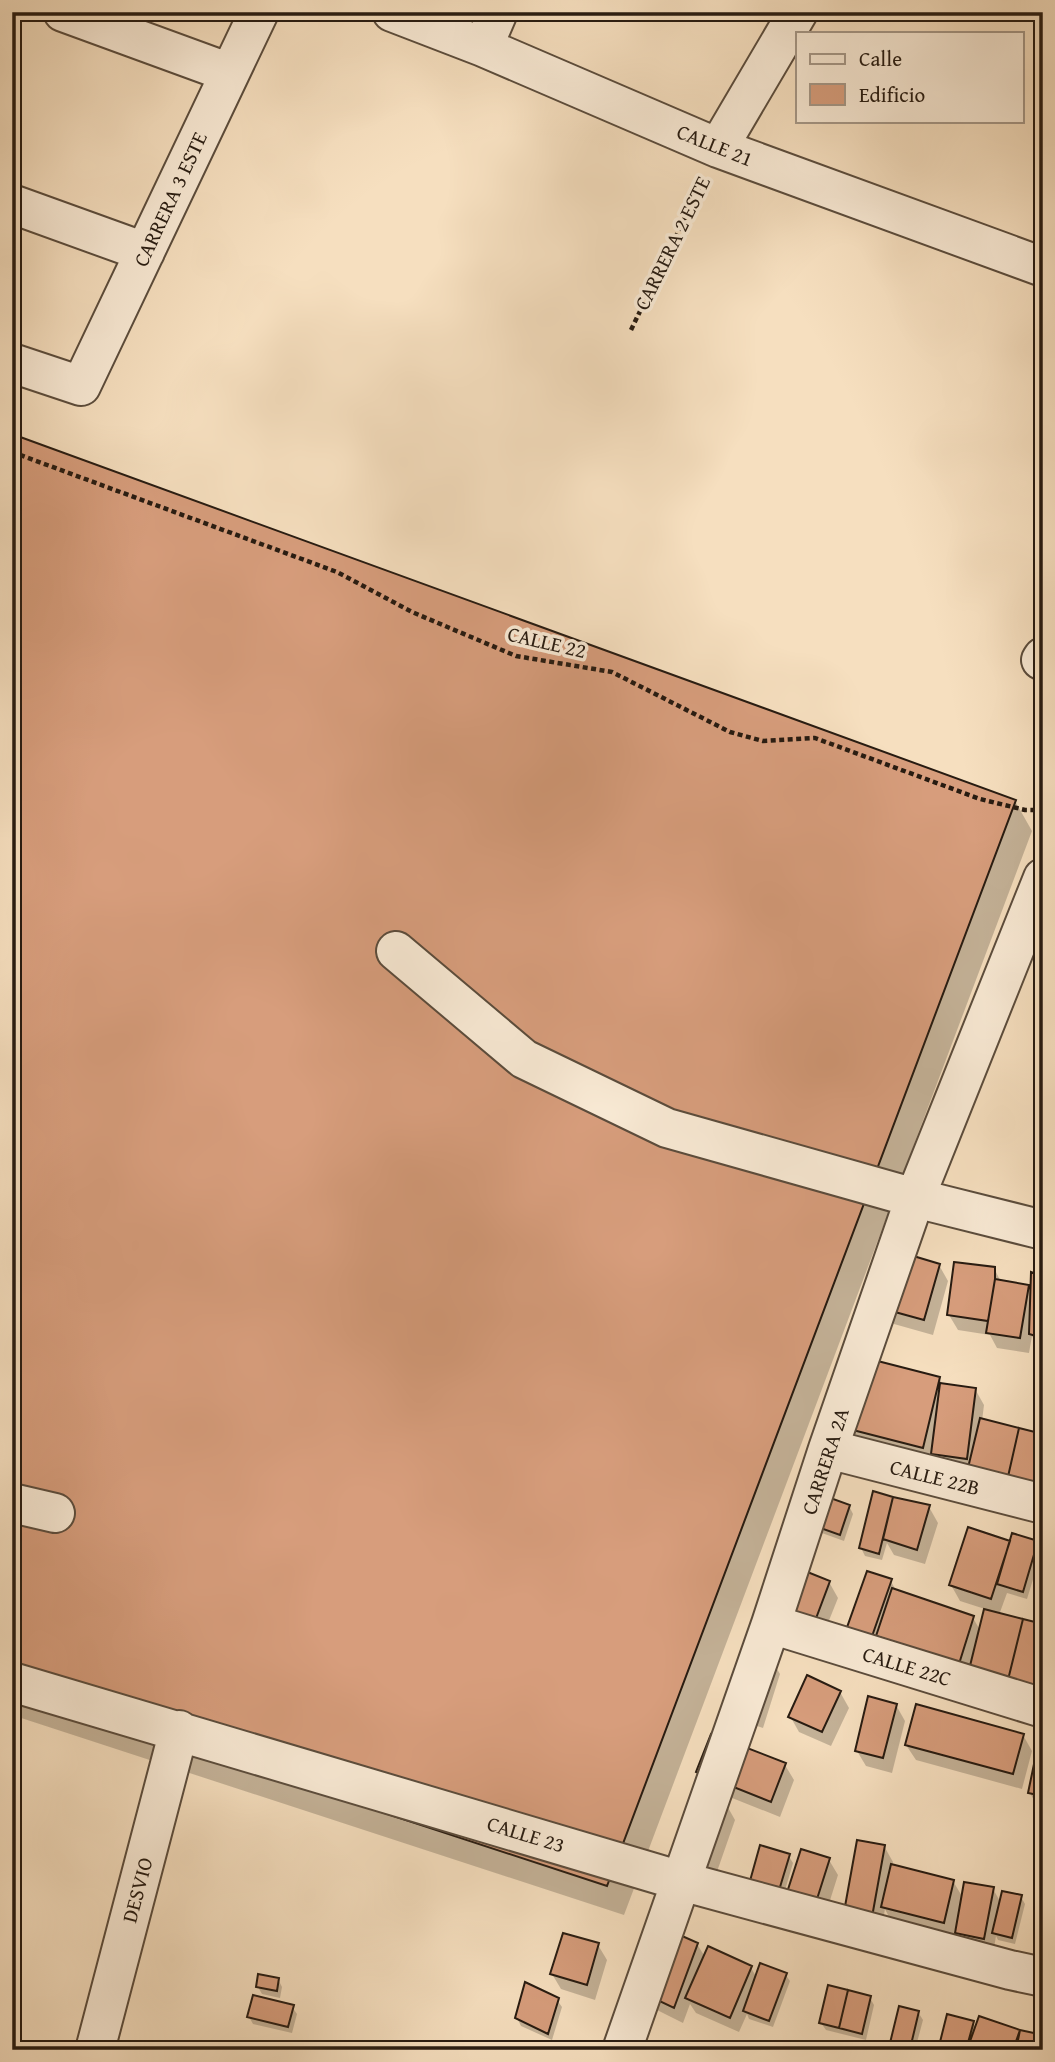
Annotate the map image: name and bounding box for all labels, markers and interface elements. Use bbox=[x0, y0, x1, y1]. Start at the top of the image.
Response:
legend bbox=[796, 32, 1024, 122]
text: Calle bbox=[859, 43, 902, 74]
text: Edificio bbox=[859, 79, 925, 110]
street label: CALLE 21 bbox=[672, 116, 758, 174]
street label: CARRERA 3 ESTE bbox=[125, 126, 215, 272]
street label: CARRERA 2 ESTE bbox=[626, 170, 718, 315]
street label: CALLE 22 bbox=[505, 618, 589, 666]
street label: CARRERA 2A bbox=[793, 1403, 857, 1518]
street label: CALLE 22B bbox=[887, 1451, 983, 1503]
street label: CALLE 22C bbox=[859, 1638, 955, 1694]
street label: CALLE 23 bbox=[483, 1808, 569, 1860]
street label: DESVIO bbox=[113, 1854, 161, 1926]

